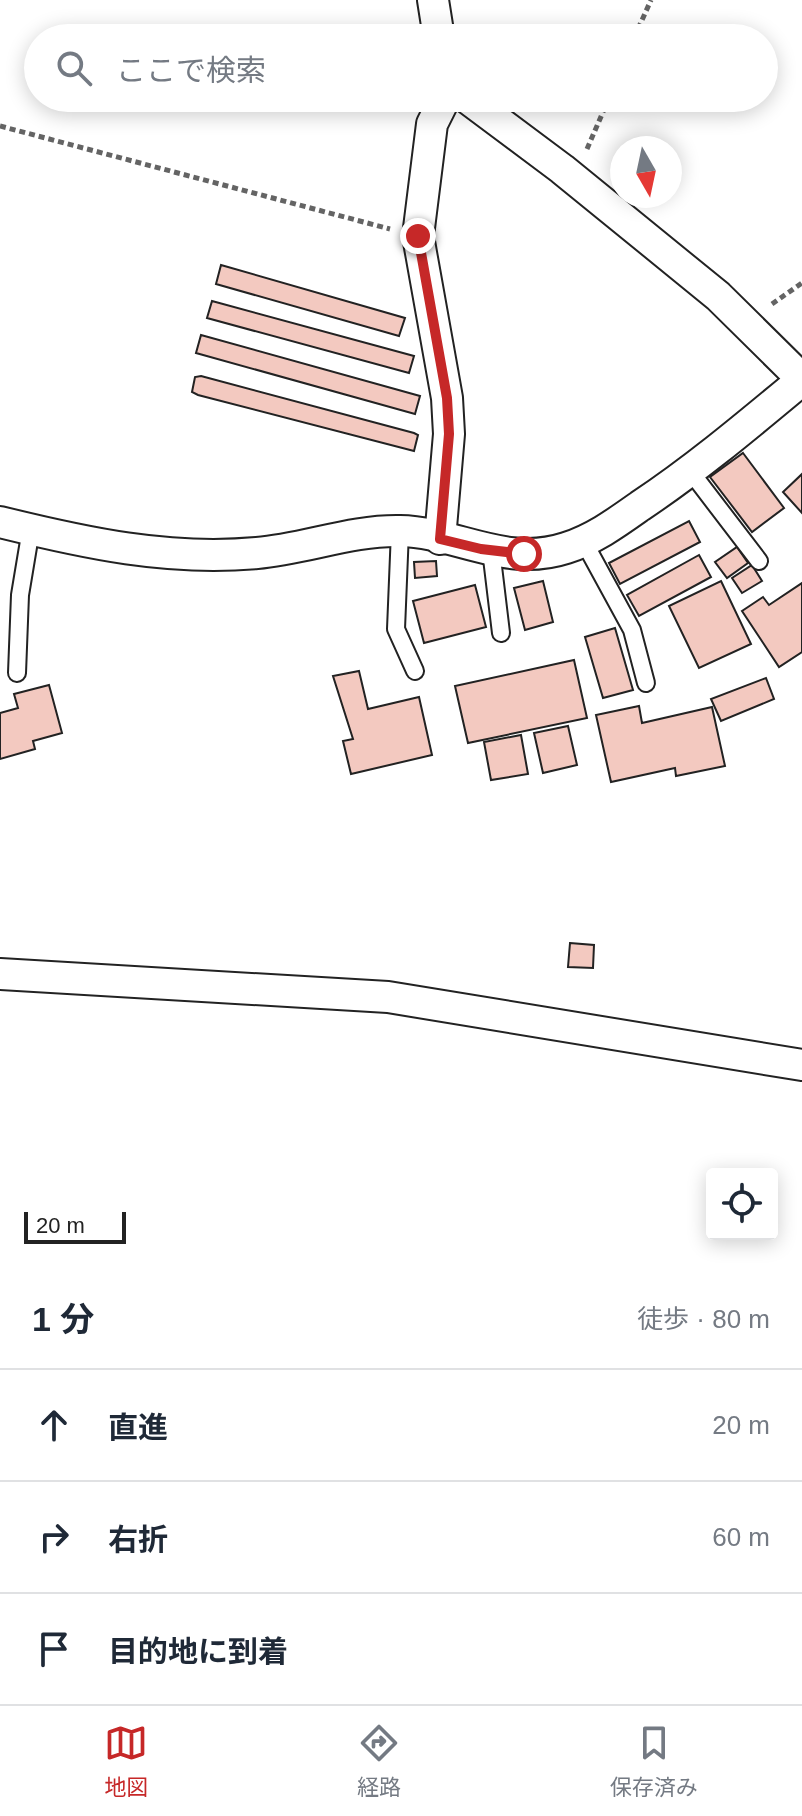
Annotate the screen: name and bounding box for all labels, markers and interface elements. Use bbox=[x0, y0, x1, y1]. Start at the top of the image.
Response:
search box bbox=[24, 24, 778, 112]
icon: search bbox=[52, 46, 96, 90]
text: ここで検索 bbox=[116, 54, 266, 87]
north arrow bbox=[610, 136, 682, 208]
route end bbox=[400, 218, 436, 254]
route start bbox=[506, 536, 542, 572]
map controls bbox=[706, 1168, 778, 1240]
button: locate bbox=[706, 1168, 778, 1240]
scale bar bbox=[24, 1208, 126, 1244]
text: 20 m bbox=[36, 1213, 85, 1238]
text: 1 分 bbox=[32, 1300, 94, 1338]
text: 徒歩 · 80 m bbox=[637, 1304, 770, 1334]
icon: ahead bbox=[32, 1403, 76, 1447]
text: 20 m bbox=[712, 1410, 770, 1440]
text: 直進 bbox=[108, 1411, 168, 1444]
icon: right bbox=[32, 1515, 76, 1559]
text: 60 m bbox=[712, 1522, 770, 1552]
text: 右折 bbox=[108, 1523, 168, 1556]
icon: arrive bbox=[32, 1627, 76, 1671]
text: 目的地に到着 bbox=[108, 1635, 288, 1668]
tab: 地図 bbox=[104, 1721, 148, 1801]
tab: 経路 bbox=[357, 1721, 401, 1801]
tab: 保存済み bbox=[610, 1721, 698, 1801]

